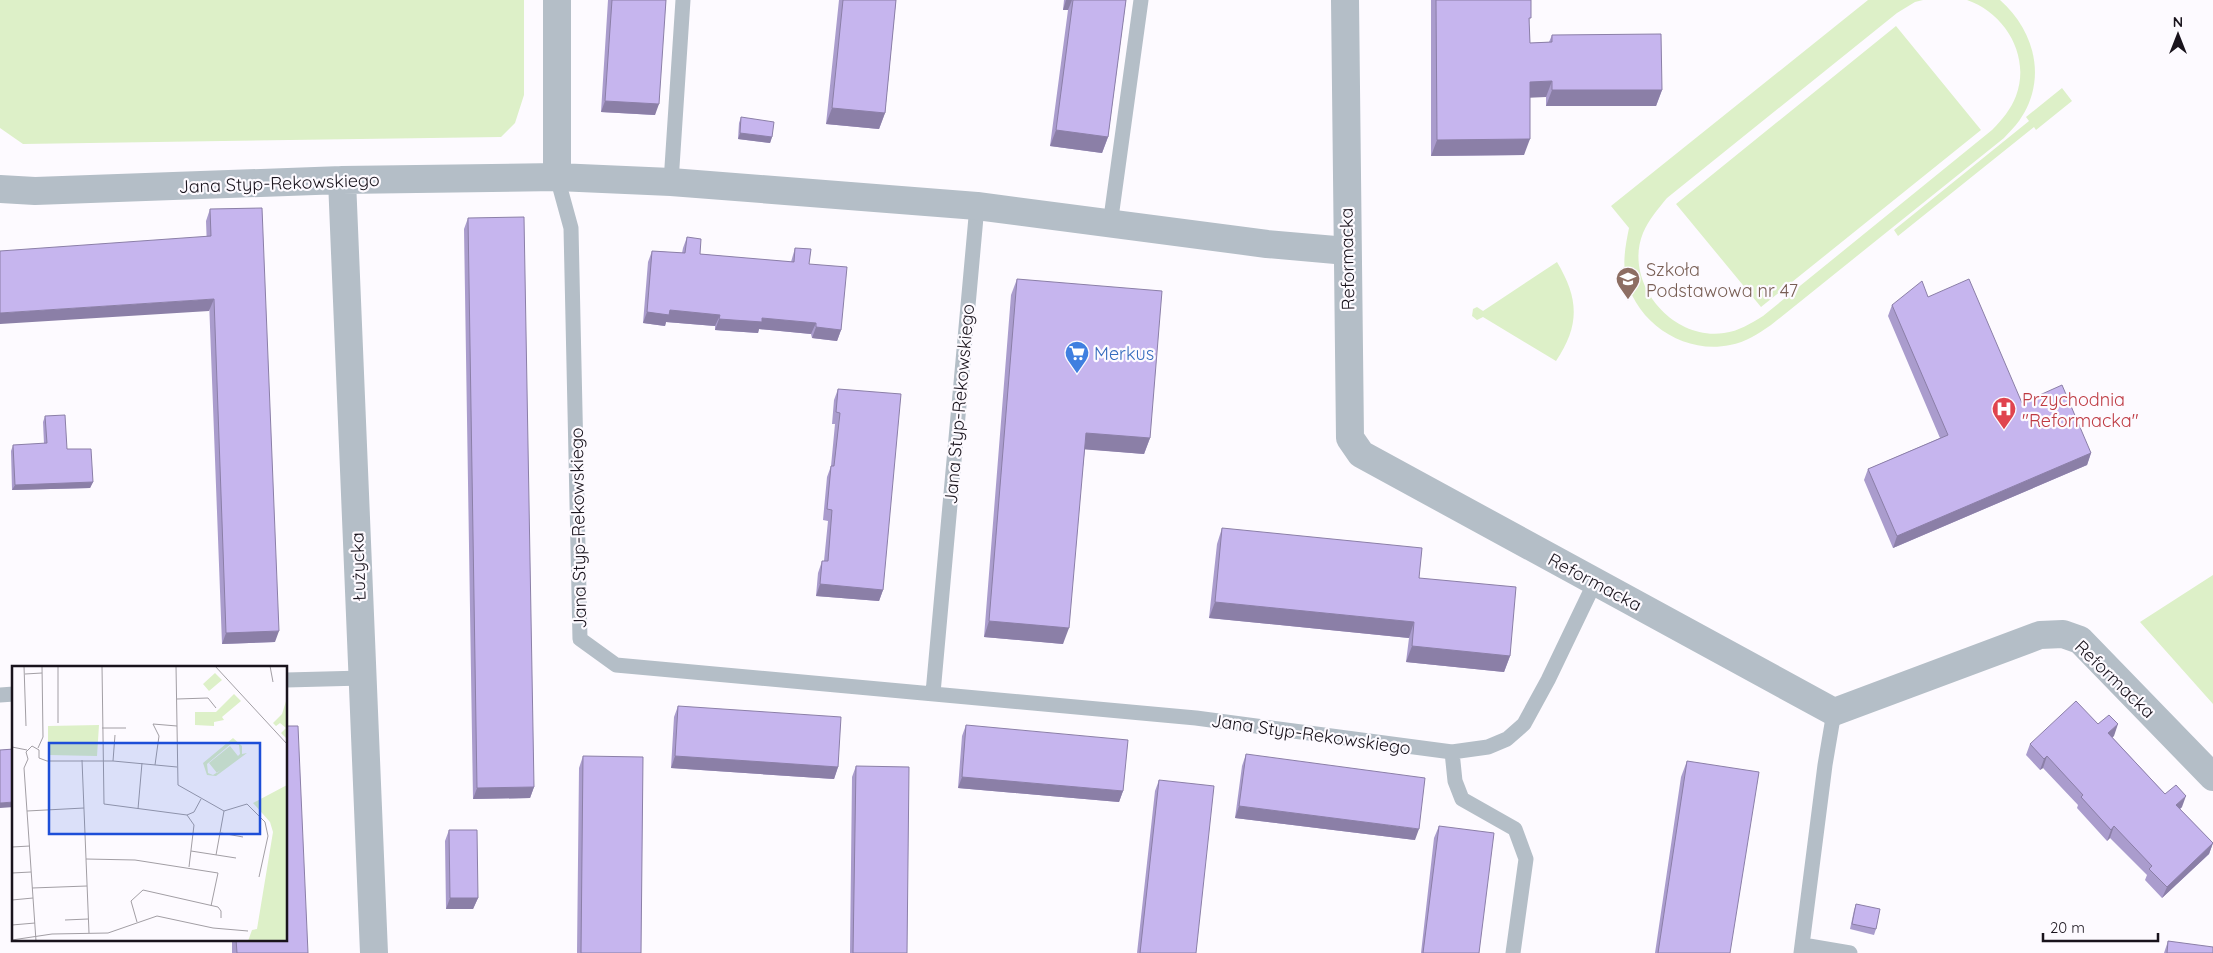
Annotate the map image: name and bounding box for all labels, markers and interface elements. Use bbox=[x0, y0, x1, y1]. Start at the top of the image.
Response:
north arrow bbox=[2153, 10, 2203, 60]
text: N bbox=[2173, 13, 2183, 31]
street label: Jana Styp-Rekowskiego bbox=[178, 168, 380, 198]
street label: Reformacka bbox=[1335, 207, 1359, 311]
place label: Szkoła Podstawowa nr 47 bbox=[1646, 258, 1798, 302]
school or university icon: Szkoła Podstawowa nr 47 bbox=[1615, 266, 1641, 300]
street label: Jana Styp-Rekowskiego bbox=[939, 303, 979, 505]
supermarket icon: Merkus bbox=[1064, 340, 1090, 374]
place label: Merkus bbox=[1094, 342, 1154, 365]
place label: Przychodnia "Reformacka" bbox=[2022, 388, 2139, 432]
hospital icon: Przychodnia "Reformacka" bbox=[1991, 396, 2017, 430]
street label: Jana Styp-Rekowskiego bbox=[565, 427, 591, 629]
street label: Łużycka bbox=[345, 532, 371, 602]
street label: Reformacka bbox=[1544, 548, 1646, 616]
street label: Reformacka bbox=[2070, 635, 2160, 723]
inset map bbox=[12, 666, 288, 940]
street label: Jana Styp-Rekowskiego bbox=[1210, 709, 1412, 759]
scale bar bbox=[2043, 910, 2158, 942]
text: 20 m bbox=[2050, 918, 2085, 937]

